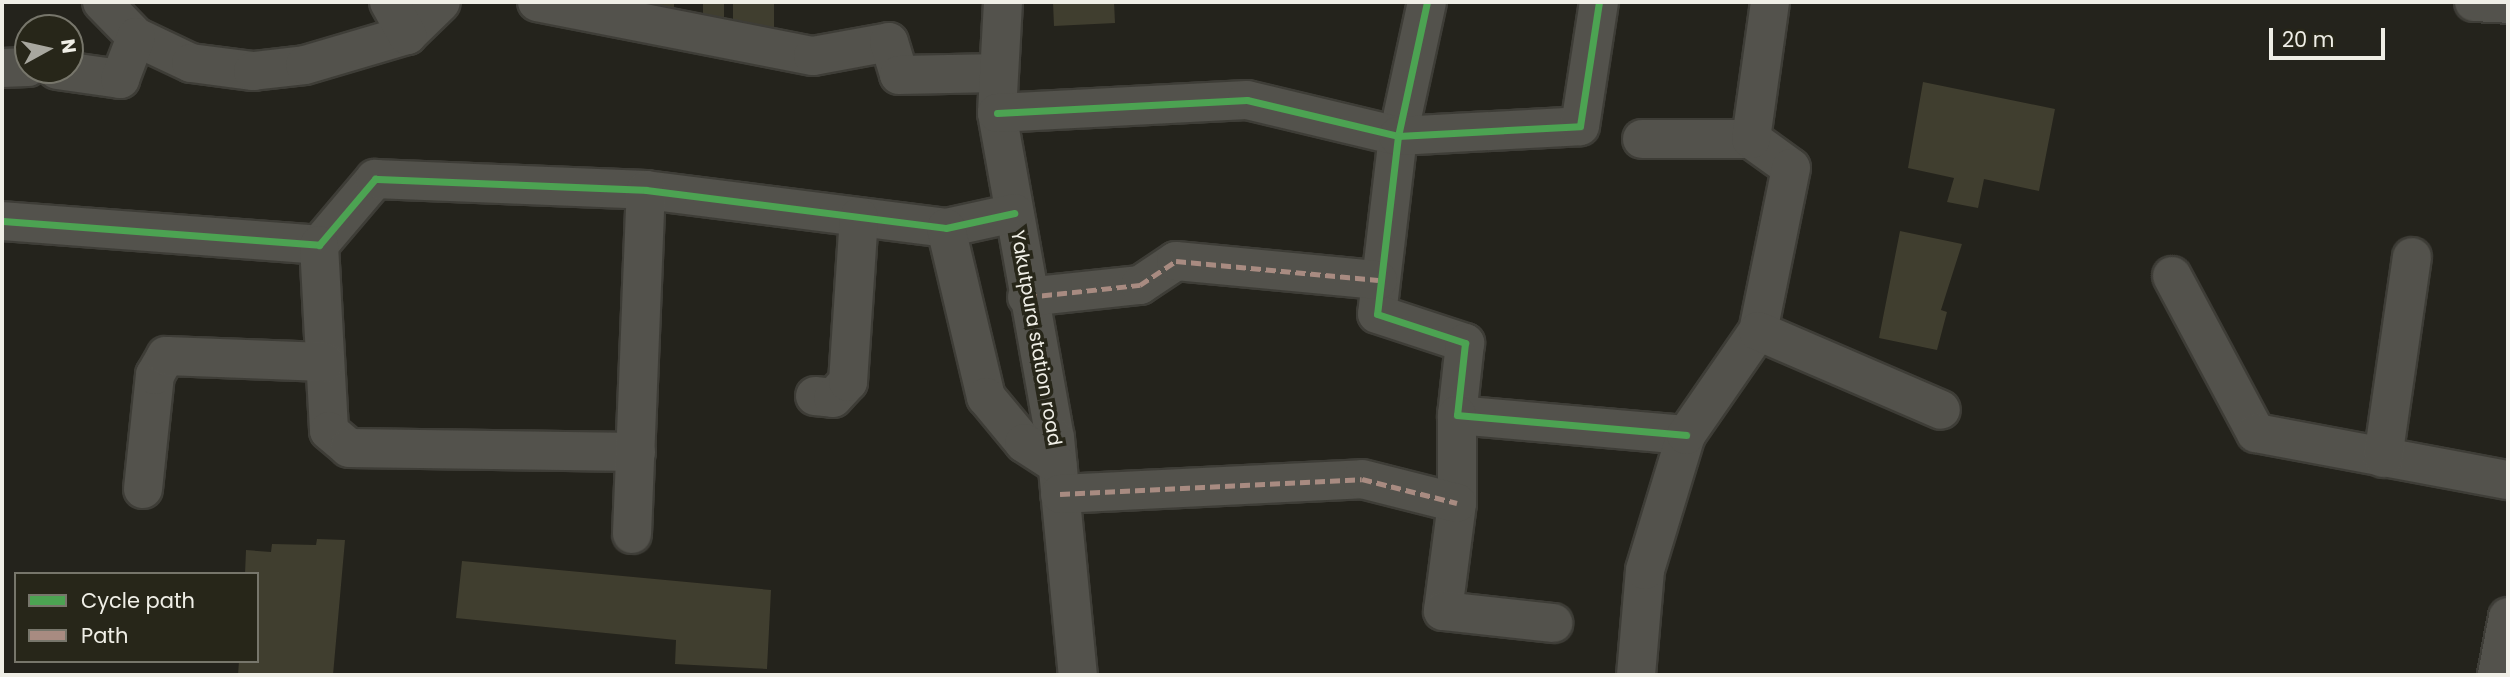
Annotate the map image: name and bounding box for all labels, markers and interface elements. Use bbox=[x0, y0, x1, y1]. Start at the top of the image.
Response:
north arrow bbox=[14, 14, 84, 84]
scale bar bbox=[2272, 14, 2388, 58]
text: 20 m bbox=[2282, 25, 2335, 54]
text: N bbox=[54, 37, 83, 55]
street label: Yakutpura station road bbox=[1006, 228, 1066, 448]
legend bbox=[14, 572, 259, 663]
text: Cycle path bbox=[81, 586, 195, 615]
text: Path bbox=[81, 621, 128, 650]

